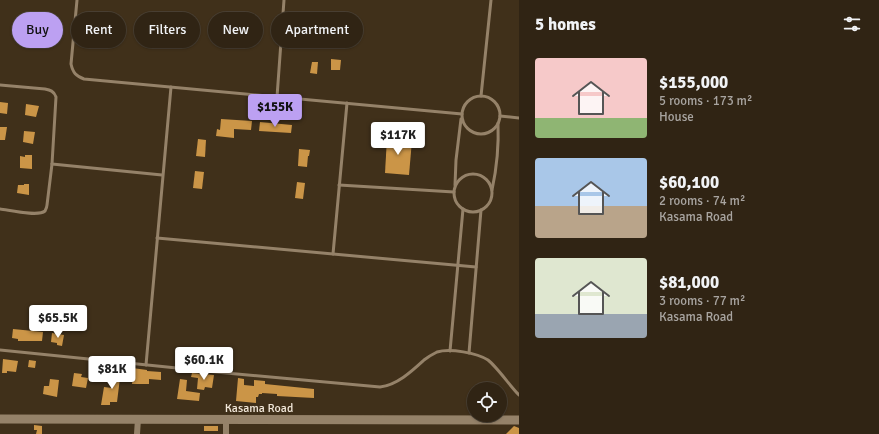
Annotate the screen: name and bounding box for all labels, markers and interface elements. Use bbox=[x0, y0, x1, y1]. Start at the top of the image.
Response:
chip: Buy bbox=[12, 12, 63, 48]
chip: Rent bbox=[71, 12, 126, 48]
chip: Filters bbox=[134, 12, 200, 48]
chip: New bbox=[208, 12, 263, 48]
chip: Apartment bbox=[271, 12, 363, 48]
icon: filters bbox=[841, 13, 863, 35]
text: 5 homes bbox=[535, 14, 596, 35]
text: $155,000 bbox=[659, 72, 728, 93]
icon: home bbox=[567, 74, 615, 122]
text: 5 rooms · 173 m² bbox=[659, 93, 752, 109]
pin: $155K bbox=[247, 94, 303, 128]
text: $155K bbox=[257, 99, 293, 115]
text: House bbox=[659, 109, 694, 125]
pin: $117K bbox=[370, 122, 426, 156]
text: $117K bbox=[380, 127, 416, 143]
text: $60,100 bbox=[659, 172, 719, 193]
icon: home bbox=[567, 174, 615, 222]
text: 2 rooms · 74 m² bbox=[659, 193, 745, 209]
text: Kasama Road bbox=[659, 209, 733, 225]
text: $81,000 bbox=[659, 272, 719, 293]
icon: home bbox=[567, 274, 615, 322]
text: 3 rooms · 77 m² bbox=[659, 293, 745, 309]
pin: $65.5K bbox=[25, 305, 91, 339]
text: Kasama Road bbox=[659, 309, 733, 325]
text: $65.5K bbox=[38, 310, 78, 326]
pin: $60.1K bbox=[171, 347, 237, 381]
text: $60.1K bbox=[184, 352, 224, 368]
pin: $81K bbox=[88, 356, 136, 390]
text: $81K bbox=[97, 361, 127, 377]
map controls bbox=[467, 382, 507, 422]
button: locate bbox=[467, 382, 507, 422]
street label: Kasama Road bbox=[225, 401, 293, 416]

